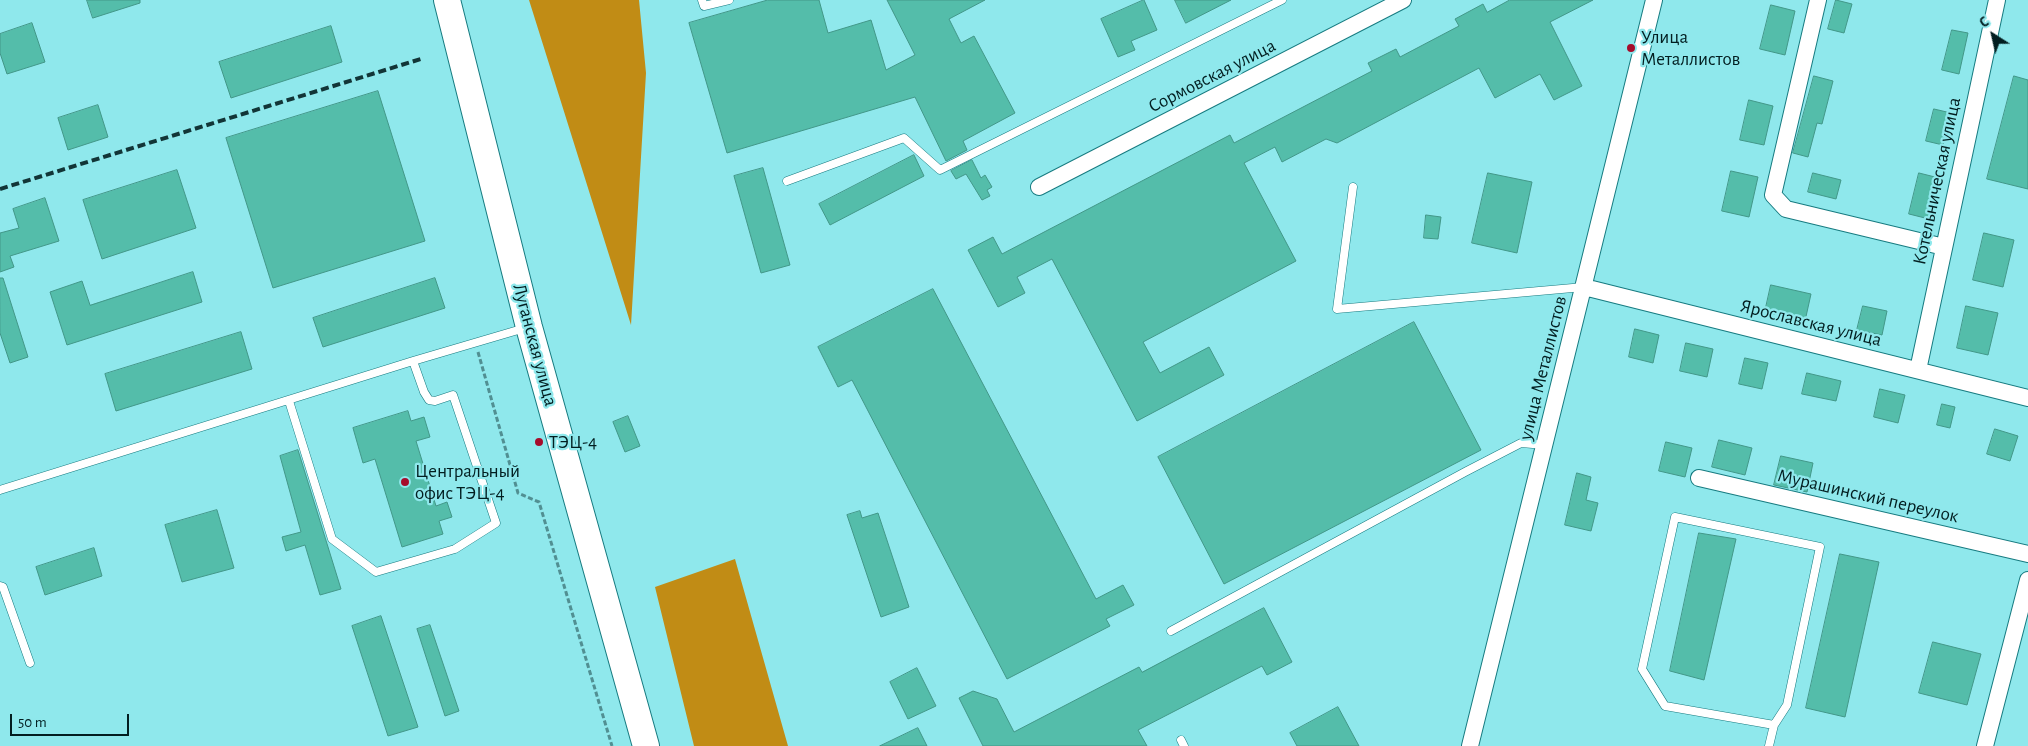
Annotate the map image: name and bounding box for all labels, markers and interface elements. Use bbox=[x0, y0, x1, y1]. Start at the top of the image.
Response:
north arrow bbox=[1968, 10, 2018, 60]
text: С bbox=[1977, 15, 1992, 31]
place label: Улица Металлистов bbox=[1641, 26, 1740, 70]
street label: Сормовская улица bbox=[1144, 34, 1280, 118]
marker: Улица Металлистов bbox=[1625, 42, 1637, 54]
street label: Котельническая улица bbox=[1908, 95, 1966, 267]
street label: Луганская улица bbox=[508, 281, 562, 409]
street label: улица Металлистов bbox=[1514, 294, 1572, 442]
street label: Ярославская улица bbox=[1738, 294, 1884, 352]
place label: ТЭЦ-4 bbox=[549, 431, 597, 453]
marker: ТЭЦ-4 bbox=[533, 436, 545, 448]
place label: Центральный офис ТЭЦ-4 bbox=[415, 460, 520, 504]
street label: Мурашинский переулок bbox=[1775, 464, 1961, 528]
marker: Центральный офис ТЭЦ-4 bbox=[399, 476, 411, 488]
scale bar bbox=[12, 704, 131, 736]
text: 50 m bbox=[18, 715, 47, 730]

